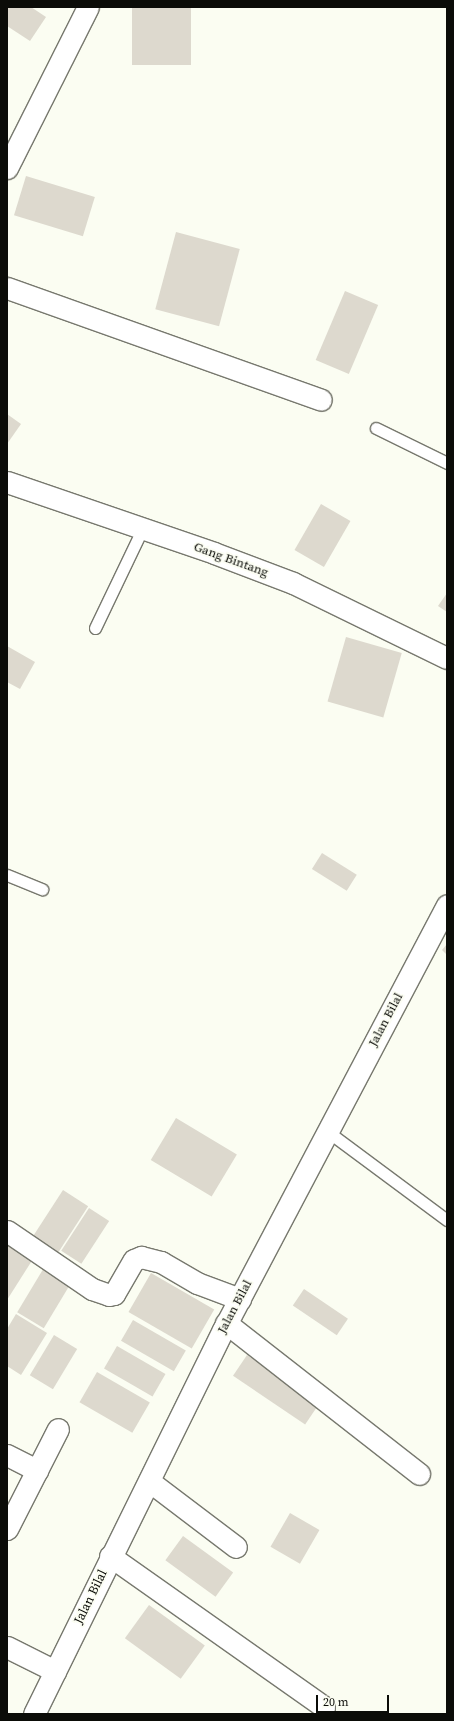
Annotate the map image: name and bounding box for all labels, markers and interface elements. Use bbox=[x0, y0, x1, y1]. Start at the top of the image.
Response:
street label: Gang Bintang bbox=[192, 539, 270, 581]
street label: Jalan Bilal bbox=[365, 990, 407, 1050]
street label: Jalan Bilal bbox=[214, 1277, 256, 1337]
street label: Jalan Bilal bbox=[71, 1567, 111, 1627]
scale bar bbox=[318, 1687, 391, 1713]
text: 20 m bbox=[323, 1694, 349, 1710]

